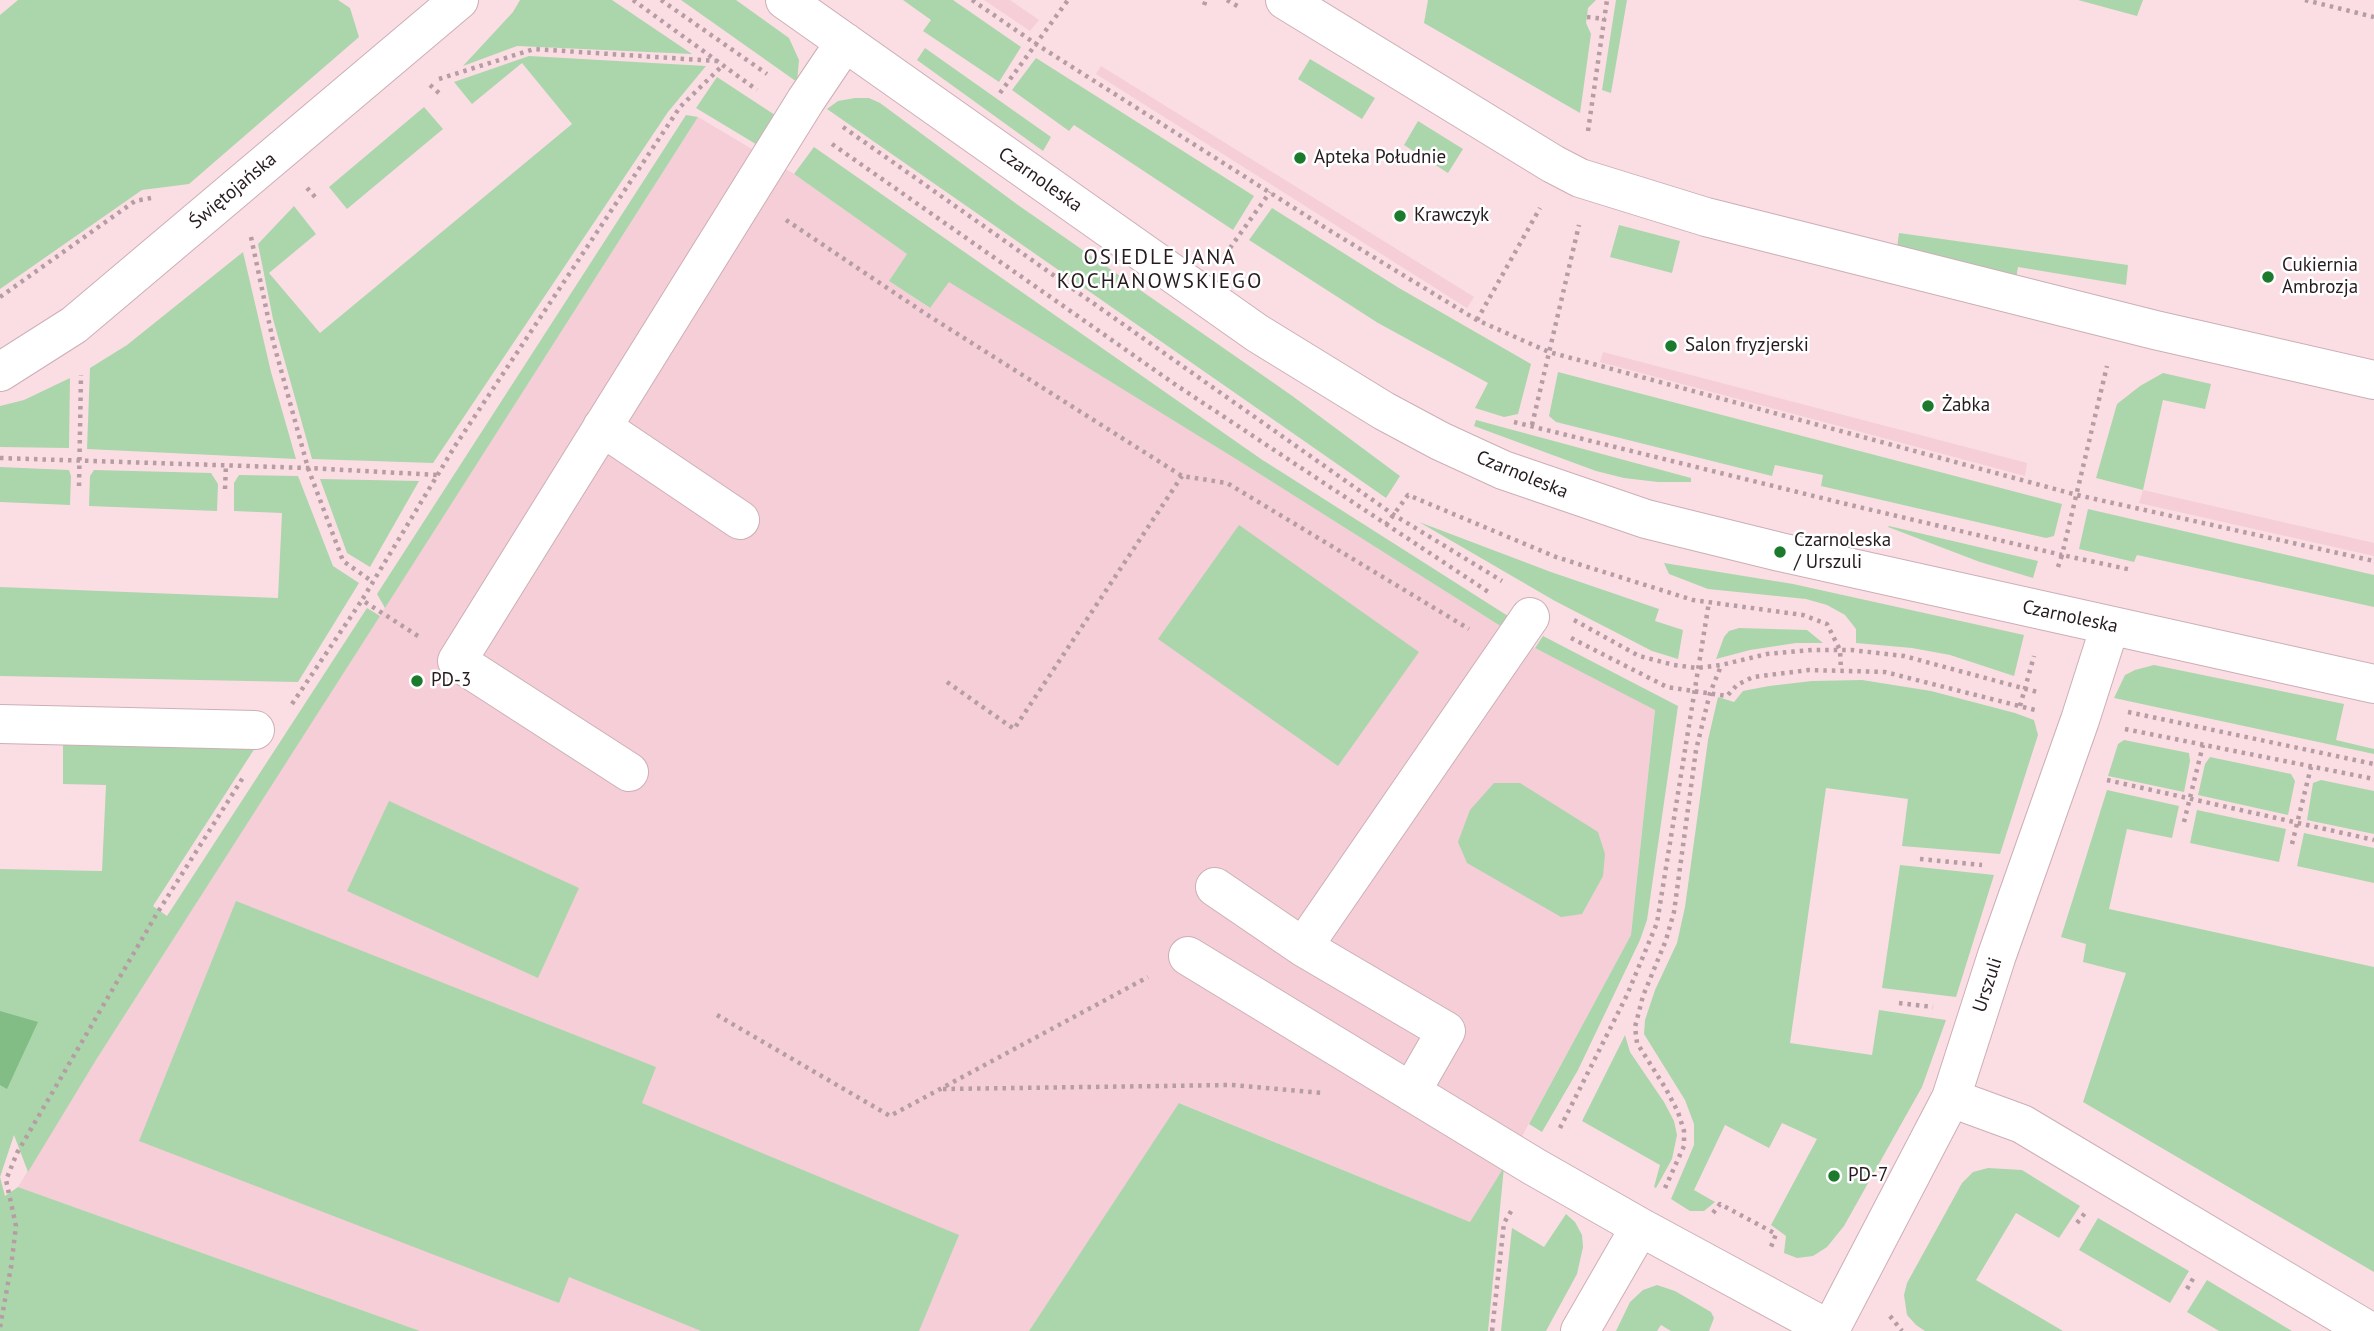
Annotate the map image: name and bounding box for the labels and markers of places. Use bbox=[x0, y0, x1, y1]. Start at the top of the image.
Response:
place label: Apteka Południe bbox=[1314, 147, 1446, 169]
marker: Apteka Południe bbox=[1292, 150, 1308, 166]
place label: Krawczyk bbox=[1414, 205, 1489, 227]
marker: Krawczyk bbox=[1392, 208, 1408, 224]
place label: Cukiernia Ambrozja bbox=[2282, 255, 2358, 299]
marker: Cukiernia Ambrozja bbox=[2260, 269, 2276, 285]
place label: Salon fryzjerski bbox=[1685, 335, 1809, 357]
marker: Salon fryzjerski bbox=[1663, 338, 1679, 354]
place label: Żabka bbox=[1942, 395, 1990, 417]
marker: Żabka bbox=[1920, 398, 1936, 414]
place label: Czarnoleska / Urszuli bbox=[1794, 530, 1891, 574]
marker: Czarnoleska / Urszuli bbox=[1772, 544, 1788, 560]
place label: PD-3 bbox=[431, 670, 471, 692]
marker: PD-3 bbox=[409, 673, 425, 689]
place label: PD-7 bbox=[1848, 1165, 1888, 1187]
marker: PD-7 bbox=[1826, 1168, 1842, 1184]

